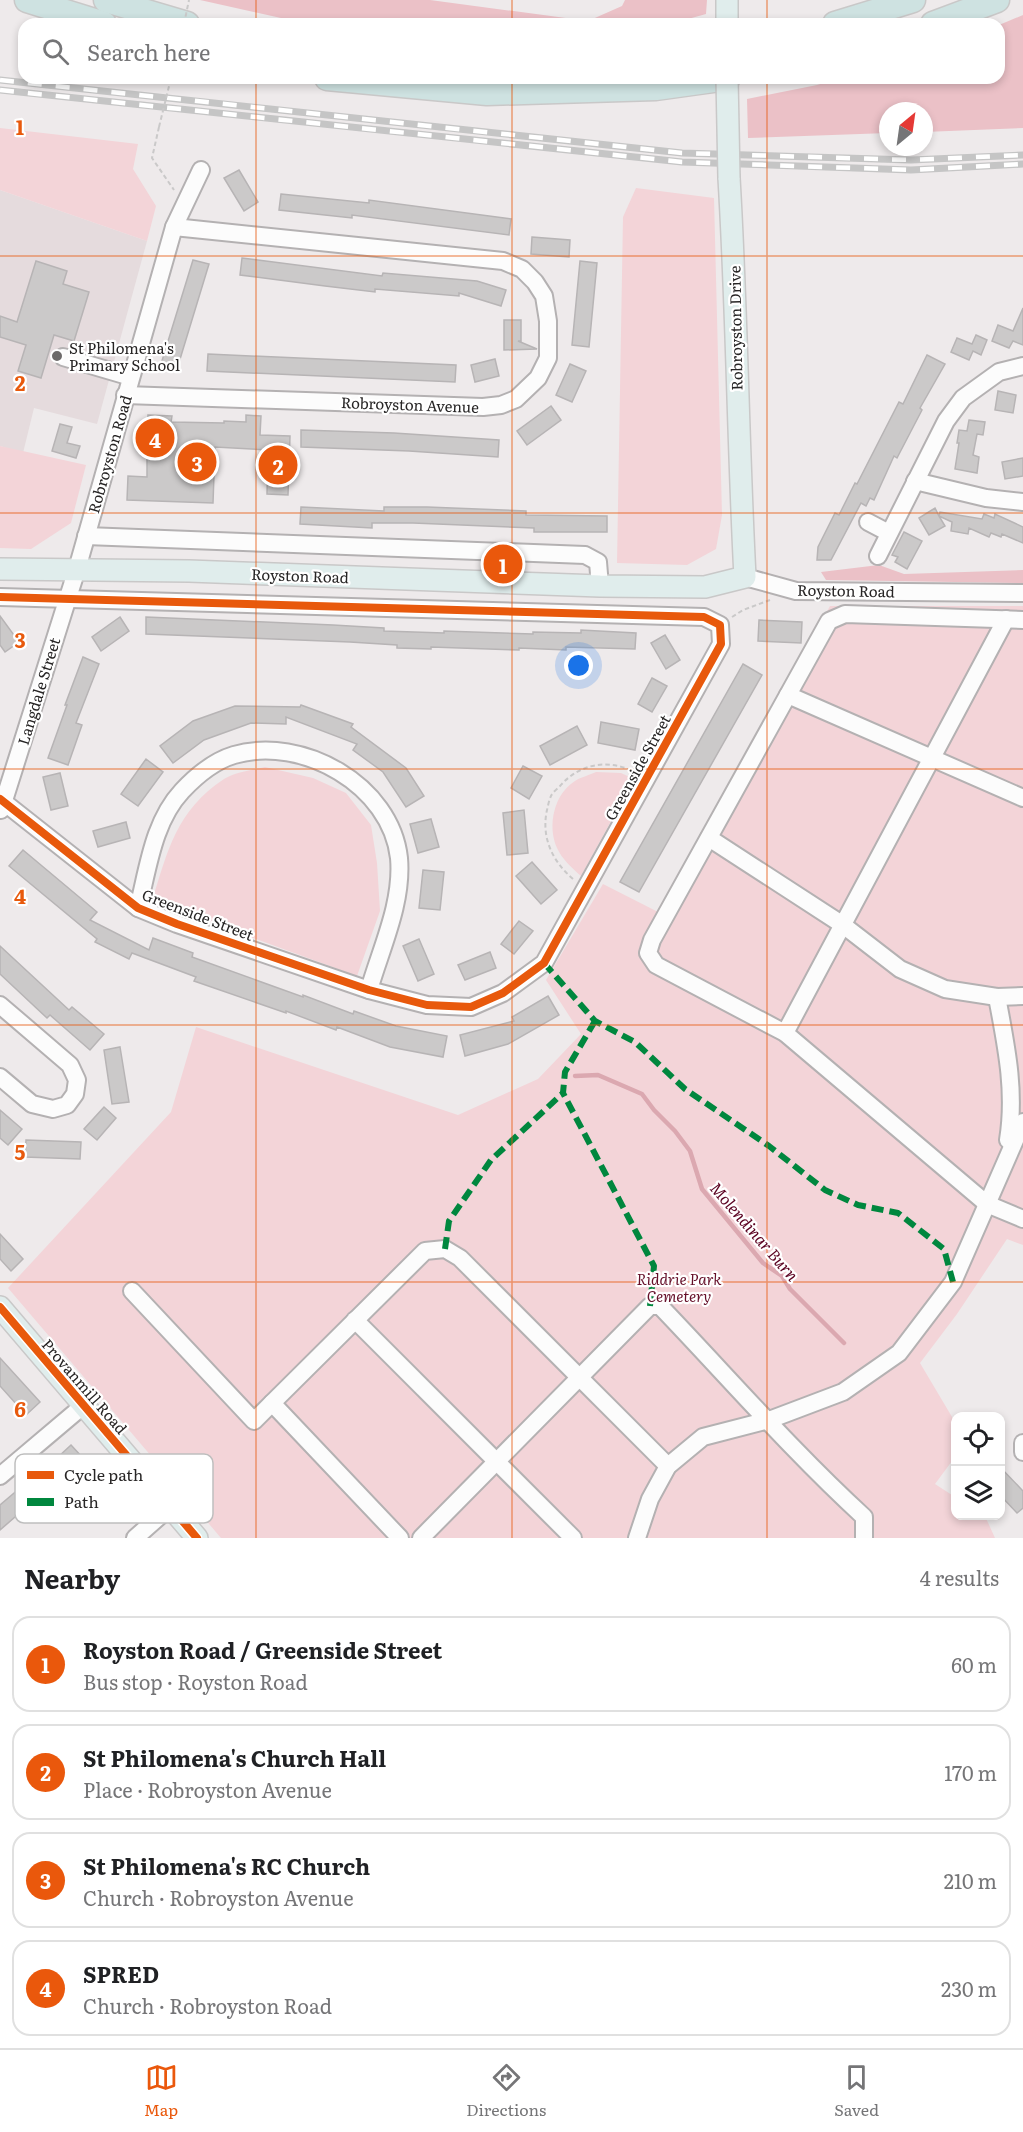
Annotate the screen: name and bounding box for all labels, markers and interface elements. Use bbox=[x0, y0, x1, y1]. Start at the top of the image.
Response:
search box bbox=[18, 18, 1005, 84]
icon: search bbox=[39, 35, 72, 68]
text: Search here bbox=[87, 35, 210, 68]
north arrow bbox=[879, 102, 933, 156]
text: 1 bbox=[16, 111, 24, 141]
street label: Robroyston Drive bbox=[722, 265, 748, 391]
place label: St Philomena's Primary School bbox=[69, 336, 180, 376]
marker: St Philomena's Primary School bbox=[50, 349, 64, 363]
text: 2 bbox=[15, 367, 26, 397]
street label: Robroyston Avenue bbox=[340, 390, 480, 418]
street label: Robroyston Road bbox=[81, 392, 137, 516]
pin: 4 bbox=[136, 416, 174, 460]
pin: 3 bbox=[178, 440, 216, 484]
pin: 2 bbox=[258, 442, 298, 488]
pin: 1 bbox=[484, 542, 522, 586]
street label: Royston Road bbox=[251, 562, 349, 588]
street label: Royston Road bbox=[797, 578, 895, 602]
text: 3 bbox=[14, 624, 26, 654]
street label: Langdale Street bbox=[11, 634, 65, 748]
your location bbox=[564, 651, 593, 680]
street label: Greenside Street bbox=[598, 710, 676, 824]
text: 4 bbox=[14, 880, 26, 910]
street label: Greenside Street bbox=[139, 882, 257, 946]
text: 5 bbox=[15, 1136, 26, 1166]
water label: Molendinar Burn bbox=[705, 1176, 805, 1286]
park label: Riddrie Park Cemetery bbox=[637, 1267, 722, 1307]
street label: Provanmill Road bbox=[37, 1333, 133, 1439]
text: 6 bbox=[14, 1393, 26, 1423]
map controls bbox=[951, 1412, 1005, 1520]
button: locate bbox=[951, 1412, 1005, 1466]
legend bbox=[15, 1454, 213, 1523]
text: Cycle path bbox=[64, 1462, 144, 1486]
button: layers bbox=[951, 1466, 1005, 1520]
text: Path bbox=[64, 1489, 99, 1513]
text: Nearby bbox=[24, 1558, 120, 1597]
text: 4 results bbox=[920, 1562, 999, 1592]
text: Royston Road / Greenside Street bbox=[83, 1633, 442, 1666]
text: 1 bbox=[41, 1649, 50, 1679]
text: 60 m bbox=[951, 1649, 997, 1679]
text: Bus stop · Royston Road bbox=[83, 1666, 308, 1696]
text: St Philomena's Church Hall bbox=[83, 1741, 386, 1774]
text: 2 bbox=[40, 1757, 51, 1787]
text: 170 m bbox=[944, 1757, 997, 1787]
text: Place · Robroyston Avenue bbox=[83, 1774, 332, 1804]
text: St Philomena's RC Church bbox=[83, 1849, 370, 1882]
text: 3 bbox=[40, 1865, 51, 1895]
text: 210 m bbox=[944, 1865, 997, 1895]
text: Church · Robroyston Avenue bbox=[83, 1882, 354, 1912]
text: SPRED bbox=[83, 1957, 159, 1990]
text: 4 bbox=[39, 1973, 52, 2003]
text: 230 m bbox=[941, 1973, 997, 2003]
text: Church · Robroyston Road bbox=[83, 1990, 332, 2020]
tab: Map bbox=[144, 2061, 178, 2121]
tab: Directions bbox=[466, 2061, 546, 2121]
tab: Saved bbox=[834, 2061, 879, 2121]

